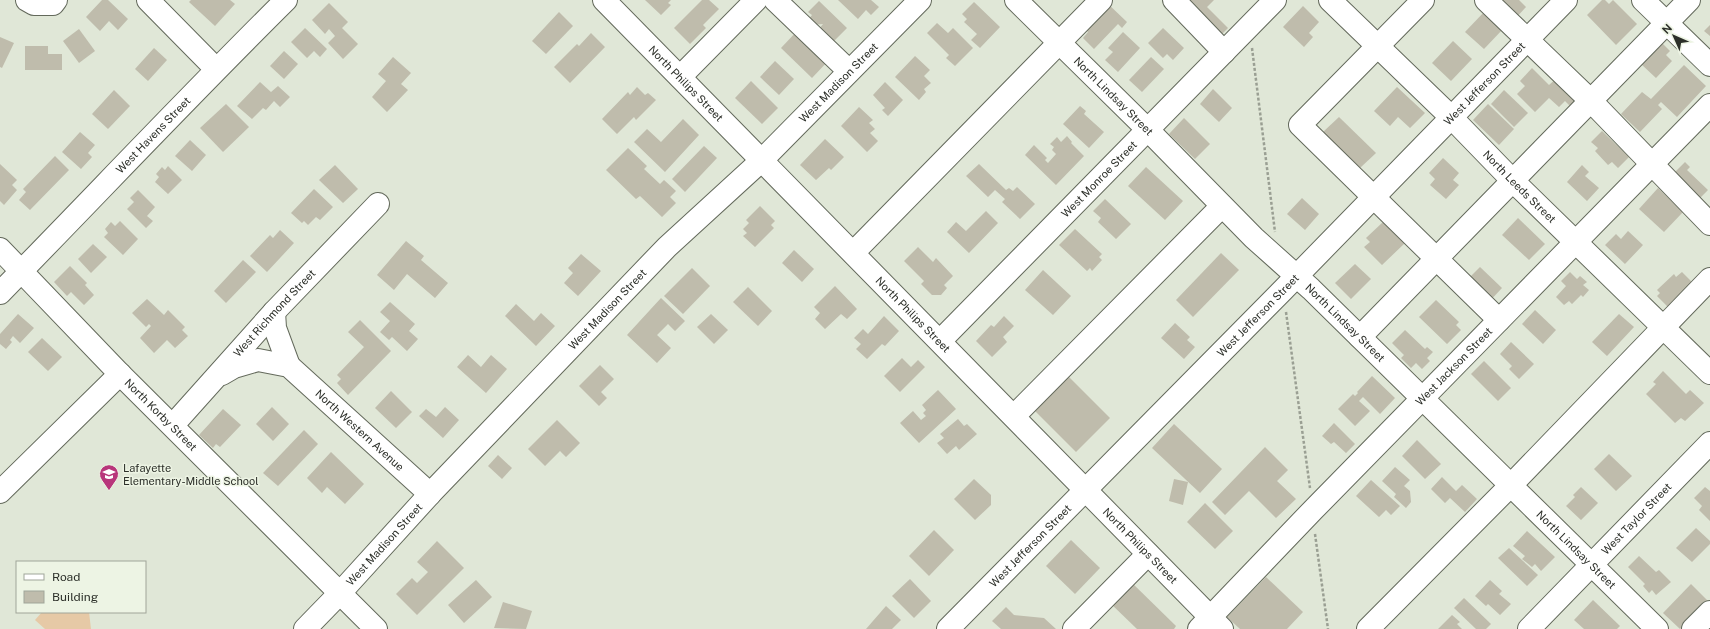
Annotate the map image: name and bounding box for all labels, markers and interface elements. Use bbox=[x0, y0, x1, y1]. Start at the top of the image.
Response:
north arrow bbox=[1654, 16, 1694, 56]
text: N bbox=[1660, 22, 1674, 36]
street label: West Madison Street bbox=[797, 40, 880, 125]
street label: West Jefferson Street bbox=[1441, 40, 1527, 127]
street label: North Philips Street bbox=[646, 43, 726, 124]
street label: North Lindsay Street bbox=[1072, 55, 1156, 138]
street label: West Havens Street bbox=[113, 94, 193, 176]
street label: West Monroe Street bbox=[1059, 138, 1139, 220]
street label: North Leeds Street bbox=[1481, 148, 1558, 225]
street label: West Richmond Street bbox=[231, 267, 318, 359]
street label: West Madison Street bbox=[566, 267, 649, 352]
street label: West Jefferson Street bbox=[1215, 272, 1301, 359]
street label: North Philips Street bbox=[873, 274, 953, 355]
street label: North Lindsay Street bbox=[1303, 281, 1387, 364]
street label: West Jackson Street bbox=[1413, 325, 1495, 408]
street label: North Korby Street bbox=[122, 376, 199, 453]
street label: North Western Avenue bbox=[313, 387, 406, 473]
place label: Lafayette Elementary-Middle School bbox=[123, 462, 259, 487]
school or university icon: Lafayette Elementary-Middle School bbox=[98, 463, 120, 491]
street label: West Taylor Street bbox=[1599, 480, 1674, 557]
street label: West Madison Street bbox=[344, 501, 425, 588]
street label: West Jefferson Street bbox=[987, 502, 1073, 589]
street label: North Philips Street bbox=[1100, 505, 1180, 586]
street label: North Lindsay Street bbox=[1534, 508, 1618, 591]
legend bbox=[16, 561, 146, 613]
text: Road bbox=[52, 570, 80, 584]
text: Building bbox=[52, 590, 98, 604]

